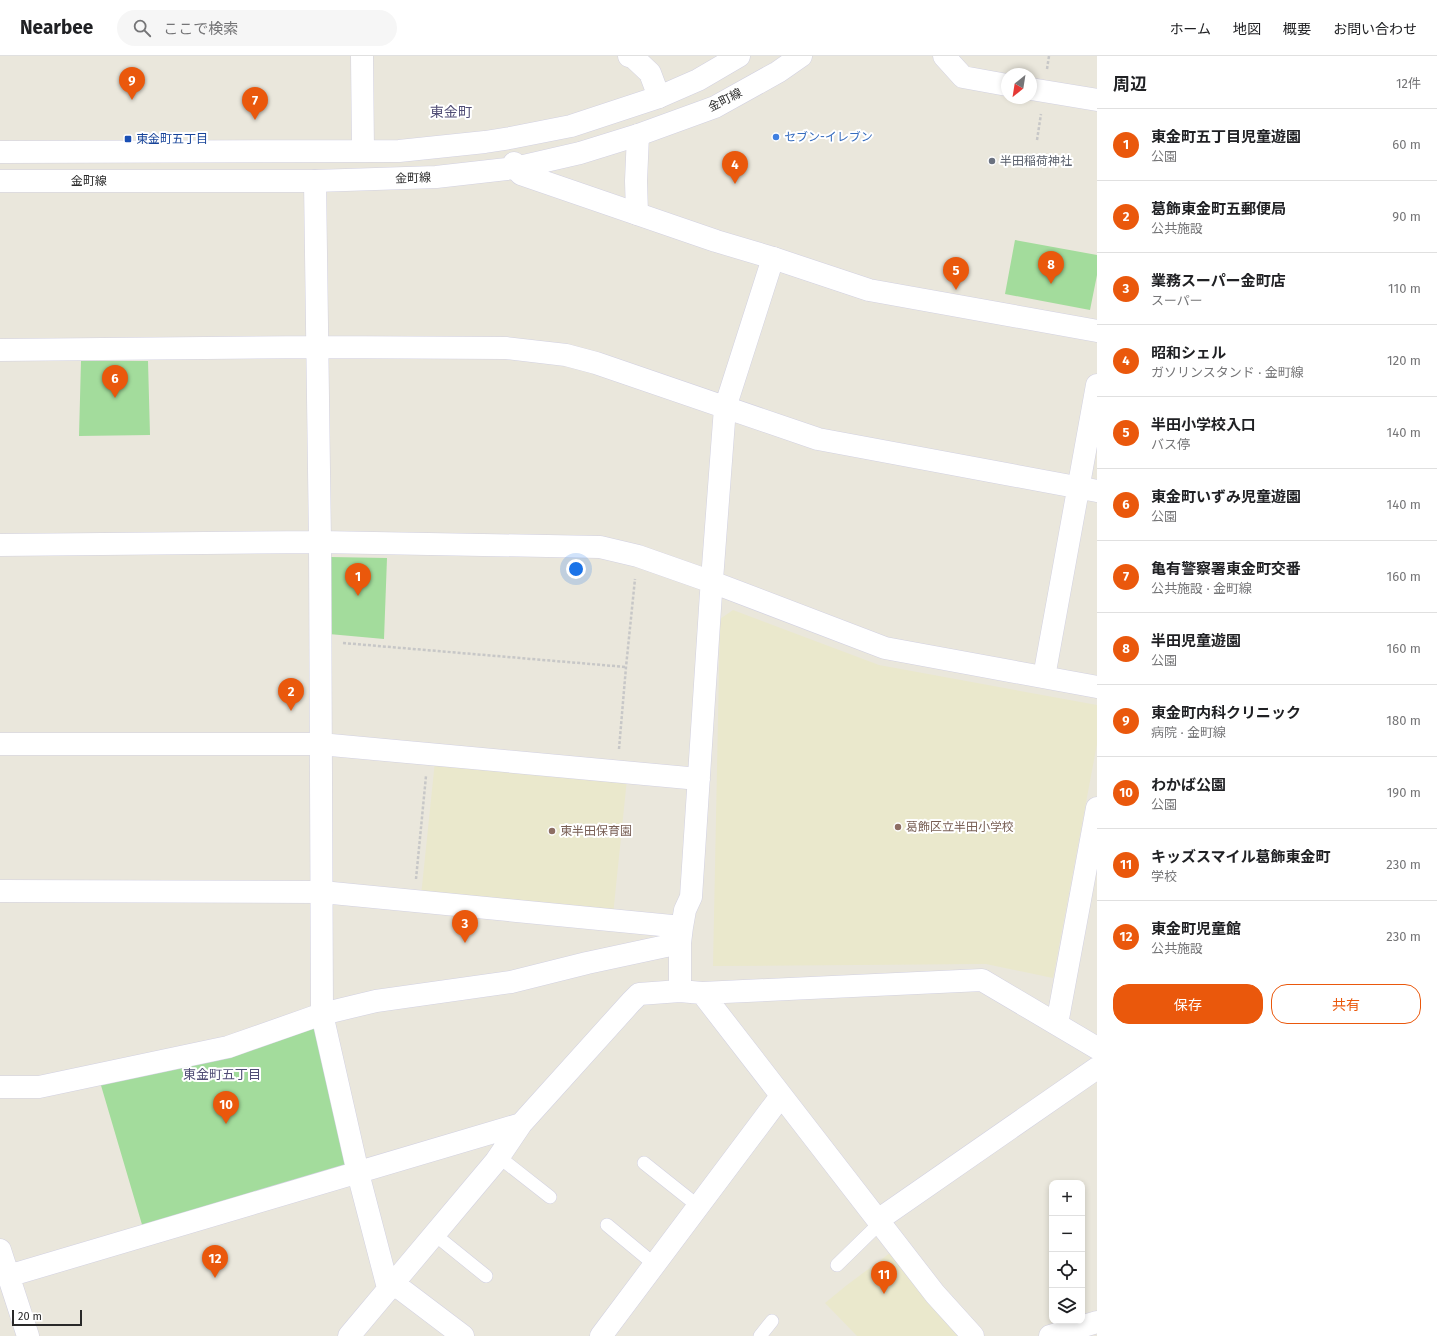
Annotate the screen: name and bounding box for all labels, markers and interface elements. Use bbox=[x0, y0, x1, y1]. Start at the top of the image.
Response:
search box bbox=[117, 10, 397, 46]
text: Nearbee bbox=[20, 16, 93, 39]
icon: search bbox=[131, 17, 153, 39]
text: ここで検索 bbox=[163, 20, 238, 38]
text: ホーム bbox=[1169, 21, 1211, 38]
text: 地図 bbox=[1233, 21, 1261, 38]
text: 概要 bbox=[1283, 21, 1311, 38]
text: お問い合わせ bbox=[1333, 21, 1417, 38]
pin: 9 bbox=[119, 67, 145, 100]
north arrow bbox=[1001, 68, 1037, 104]
text: 周辺 bbox=[1113, 74, 1147, 95]
text: 12件 bbox=[1396, 76, 1421, 91]
street label: 金町線 bbox=[706, 86, 744, 114]
pin: 7 bbox=[242, 87, 268, 120]
district label: 東金町 bbox=[430, 104, 472, 121]
text: 東金町五丁目児童遊園 bbox=[1151, 128, 1301, 146]
place label: セブン-イレブン bbox=[784, 130, 873, 144]
place label: 東金町五丁目 bbox=[136, 132, 208, 146]
marker: セブン-イレブン bbox=[771, 132, 781, 142]
marker: 東金町五丁目 bbox=[123, 134, 133, 144]
text: 1 bbox=[1123, 137, 1129, 152]
text: 60 m bbox=[1392, 137, 1421, 152]
text: 公園 bbox=[1151, 149, 1177, 164]
pin: 4 bbox=[722, 151, 748, 184]
place label: 半田稲荷神社 bbox=[1000, 154, 1072, 168]
marker: 半田稲荷神社 bbox=[987, 156, 997, 166]
street label: 金町線 bbox=[395, 170, 431, 186]
street label: 金町線 bbox=[71, 174, 107, 188]
text: 葛飾東金町五郵便局 bbox=[1151, 200, 1286, 218]
text: 2 bbox=[1123, 209, 1129, 224]
text: 90 m bbox=[1392, 209, 1421, 224]
text: 公共施設 bbox=[1151, 221, 1203, 236]
pin: 8 bbox=[1038, 251, 1064, 284]
pin: 5 bbox=[943, 257, 969, 290]
text: 業務スーパー金町店 bbox=[1151, 272, 1286, 290]
text: 3 bbox=[1123, 281, 1129, 296]
text: 110 m bbox=[1388, 281, 1421, 296]
text: スーパー bbox=[1151, 293, 1203, 308]
text: 昭和シェル bbox=[1151, 344, 1226, 362]
text: 4 bbox=[1122, 353, 1130, 368]
text: 120 m bbox=[1387, 353, 1421, 368]
pin: 6 bbox=[102, 365, 128, 398]
text: ガソリンスタンド · 金町線 bbox=[1151, 365, 1304, 380]
text: 半田小学校入口 bbox=[1151, 416, 1256, 434]
text: 5 bbox=[1123, 425, 1129, 440]
text: 140 m bbox=[1387, 425, 1421, 440]
text: バス停 bbox=[1151, 437, 1190, 452]
text: 東金町いずみ児童遊園 bbox=[1151, 488, 1301, 506]
text: 6 bbox=[1122, 497, 1130, 512]
text: 140 m bbox=[1387, 497, 1421, 512]
text: 公園 bbox=[1151, 509, 1177, 524]
your location bbox=[566, 559, 586, 579]
text: 亀有警察署東金町交番 bbox=[1151, 560, 1301, 578]
pin: 1 bbox=[345, 563, 371, 596]
text: 7 bbox=[1123, 569, 1129, 584]
text: 160 m bbox=[1387, 569, 1421, 584]
text: 公共施設 · 金町線 bbox=[1151, 581, 1252, 596]
text: 半田児童遊園 bbox=[1151, 632, 1241, 650]
text: 8 bbox=[1122, 641, 1130, 656]
text: 160 m bbox=[1387, 641, 1421, 656]
text: 公園 bbox=[1151, 653, 1177, 668]
pin: 2 bbox=[278, 678, 304, 711]
text: 東金町内科クリニック bbox=[1151, 704, 1301, 722]
text: 9 bbox=[1122, 713, 1130, 728]
text: 180 m bbox=[1386, 713, 1421, 728]
text: 病院 · 金町線 bbox=[1151, 725, 1226, 740]
text: わかば公園 bbox=[1151, 776, 1226, 794]
text: 10 bbox=[1119, 785, 1133, 800]
text: 190 m bbox=[1387, 785, 1421, 800]
text: 公園 bbox=[1151, 797, 1177, 812]
place label: 葛飾区立半田小学校 bbox=[906, 820, 1014, 834]
marker: 葛飾区立半田小学校 bbox=[893, 822, 903, 832]
place label: 東半田保育園 bbox=[560, 824, 632, 838]
marker: 東半田保育園 bbox=[547, 826, 557, 836]
text: キッズスマイル葛飾東金町 bbox=[1151, 848, 1331, 866]
text: 11 bbox=[1120, 857, 1132, 872]
text: 230 m bbox=[1386, 857, 1421, 872]
text: 学校 bbox=[1151, 869, 1177, 884]
pin: 3 bbox=[452, 910, 478, 943]
text: 東金町児童館 bbox=[1151, 920, 1241, 938]
text: 12 bbox=[1120, 929, 1132, 944]
text: 230 m bbox=[1386, 929, 1421, 944]
text: 公共施設 bbox=[1151, 941, 1203, 956]
button: 保存 bbox=[1113, 984, 1263, 1024]
button: 共有 bbox=[1271, 984, 1421, 1024]
district label: 東金町五丁目 bbox=[183, 1067, 261, 1082]
pin: 10 bbox=[213, 1091, 239, 1124]
map controls bbox=[1049, 1180, 1085, 1324]
button: + bbox=[1049, 1180, 1085, 1216]
button: − bbox=[1049, 1216, 1085, 1252]
pin: 12 bbox=[202, 1245, 228, 1278]
button: locate bbox=[1049, 1252, 1085, 1288]
pin: 11 bbox=[871, 1261, 897, 1294]
button: layers bbox=[1049, 1288, 1085, 1324]
scale bar bbox=[12, 1308, 82, 1327]
text: 20 m bbox=[18, 1310, 42, 1323]

